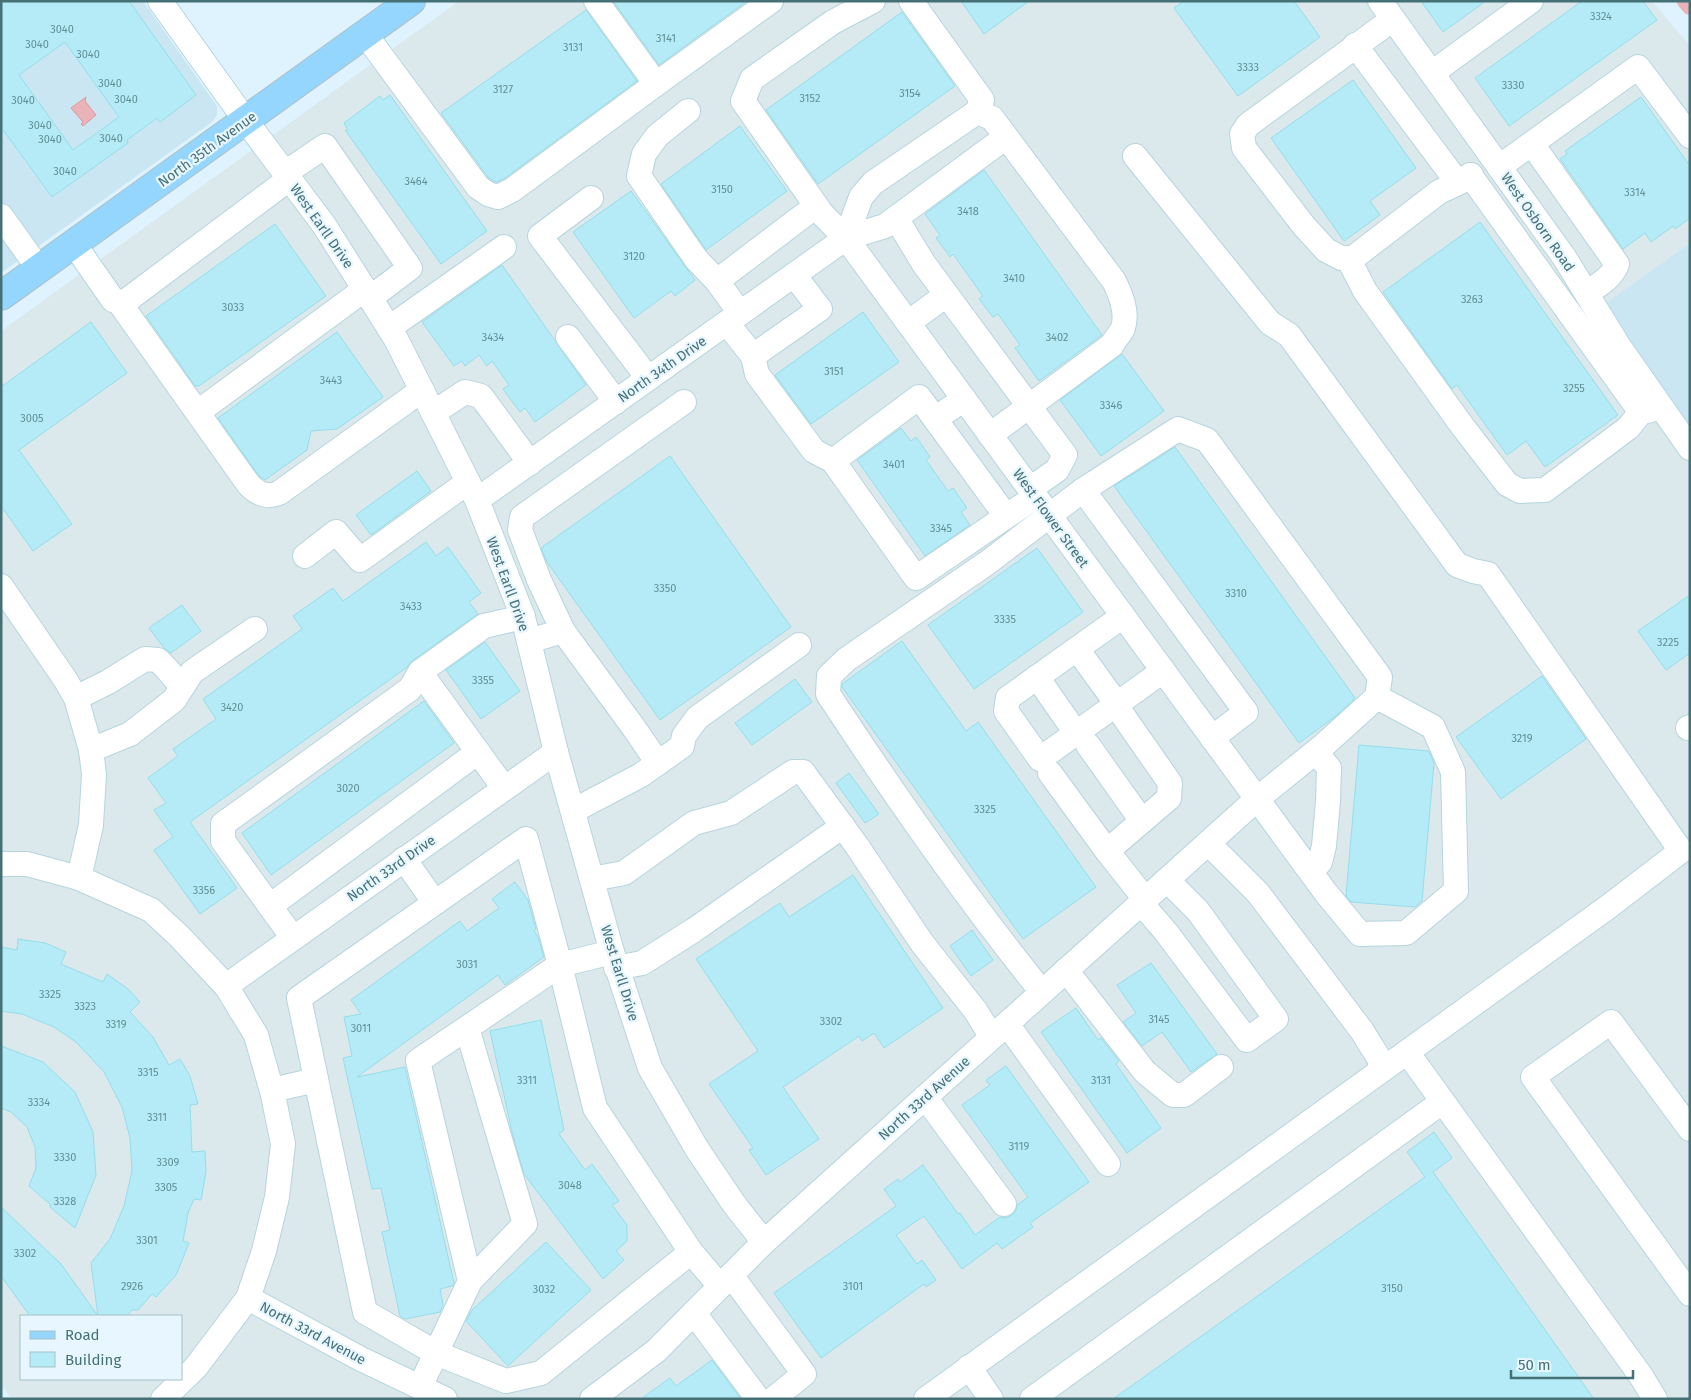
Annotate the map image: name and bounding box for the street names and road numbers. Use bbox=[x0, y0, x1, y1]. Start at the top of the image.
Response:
street label: North 35th Avenue bbox=[155, 108, 260, 191]
street label: West Osborn Road bbox=[1497, 170, 1578, 275]
street label: West Earll Drive bbox=[286, 181, 357, 272]
street label: North 34th Drive bbox=[615, 333, 710, 406]
street label: West Flower Street bbox=[1009, 466, 1093, 572]
street label: West Earll Drive bbox=[483, 535, 533, 634]
street label: North 33rd Drive bbox=[344, 832, 439, 905]
street label: West Earll Drive bbox=[597, 923, 642, 1023]
street label: North 33rd Avenue bbox=[875, 1053, 974, 1144]
street label: North 33rd Avenue bbox=[257, 1298, 369, 1369]

